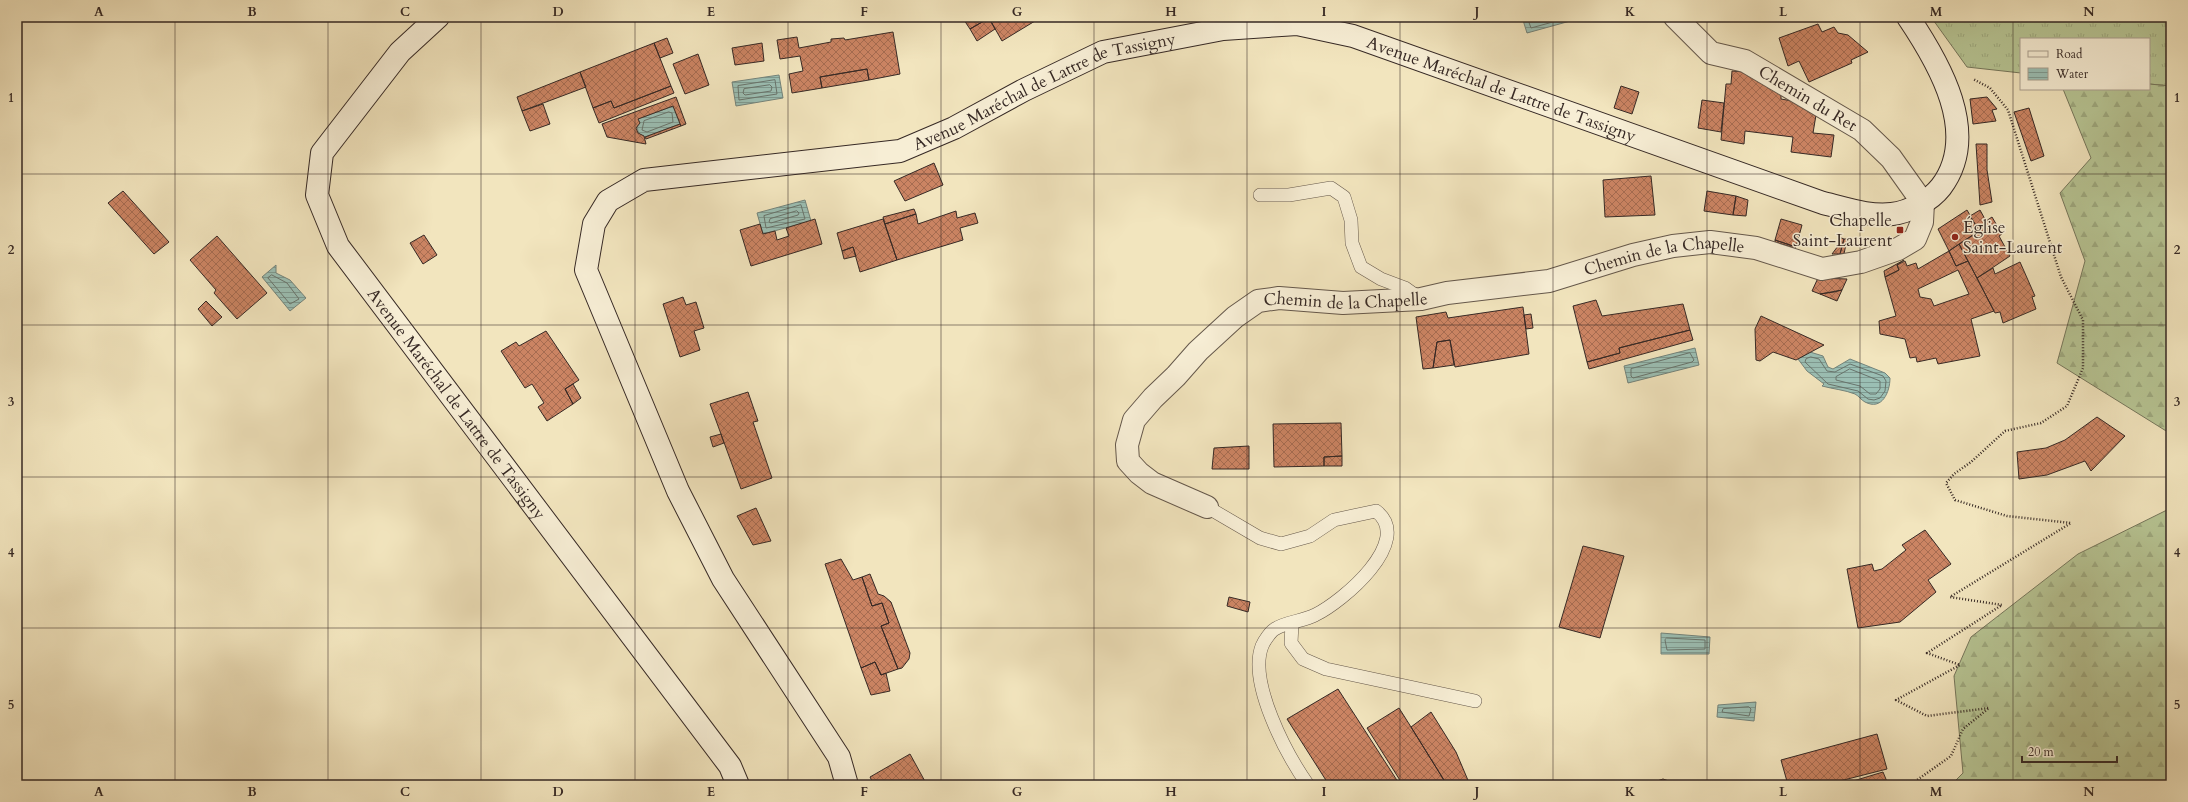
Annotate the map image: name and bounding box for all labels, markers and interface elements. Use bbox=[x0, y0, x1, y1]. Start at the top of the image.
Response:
text: A bbox=[94, 3, 104, 21]
text: B bbox=[247, 3, 257, 21]
text: C bbox=[400, 3, 410, 21]
text: D bbox=[552, 3, 564, 21]
text: E bbox=[707, 3, 715, 21]
text: F bbox=[860, 3, 868, 21]
text: G bbox=[1012, 3, 1023, 21]
text: H bbox=[1165, 3, 1177, 21]
text: I bbox=[1321, 3, 1327, 21]
text: J bbox=[1473, 3, 1480, 21]
text: K bbox=[1625, 3, 1636, 21]
text: L bbox=[1779, 3, 1788, 21]
text: M bbox=[1930, 3, 1943, 21]
text: N bbox=[2083, 3, 2095, 21]
street label: Avenue Maréchal de Lattre de Tassigny bbox=[910, 27, 1177, 156]
street label: Avenue Maréchal de Lattre de Tassigny bbox=[1364, 31, 1639, 148]
legend bbox=[2020, 38, 2150, 90]
text: Road bbox=[2056, 46, 2083, 62]
street label: Chemin du Ret bbox=[1754, 60, 1862, 137]
text: Water bbox=[2055, 66, 2089, 82]
text: 1 bbox=[8, 89, 14, 107]
text: 1 bbox=[2174, 89, 2180, 107]
place label: Chapelle Saint-Laurent bbox=[1793, 209, 1893, 252]
place label: Église Saint-Laurent bbox=[1963, 216, 2063, 259]
marker: Chapelle Saint-Laurent bbox=[1895, 225, 1905, 235]
street label: Chemin de la Chapelle bbox=[1581, 231, 1746, 282]
marker: Église Saint-Laurent bbox=[1950, 232, 1960, 242]
text: 2 bbox=[8, 241, 15, 259]
text: 2 bbox=[2174, 241, 2181, 259]
street label: Avenue Maréchal de Lattre de Tassigny bbox=[362, 283, 551, 524]
street label: Chemin de la Chapelle bbox=[1262, 287, 1430, 315]
text: 3 bbox=[8, 393, 15, 411]
text: 3 bbox=[2174, 393, 2181, 411]
text: 4 bbox=[8, 544, 15, 562]
text: 4 bbox=[2174, 544, 2181, 562]
text: 5 bbox=[8, 696, 14, 714]
text: 5 bbox=[2174, 696, 2180, 714]
scale bar bbox=[2022, 738, 2117, 764]
text: 20 m bbox=[2028, 744, 2055, 760]
text: A bbox=[94, 783, 104, 801]
text: B bbox=[247, 783, 257, 801]
text: C bbox=[400, 783, 410, 801]
text: D bbox=[552, 783, 564, 801]
text: E bbox=[707, 783, 715, 801]
text: F bbox=[860, 783, 868, 801]
text: G bbox=[1012, 783, 1023, 801]
text: H bbox=[1165, 783, 1177, 801]
text: I bbox=[1321, 783, 1327, 801]
text: J bbox=[1473, 783, 1480, 801]
text: K bbox=[1625, 783, 1636, 801]
text: L bbox=[1779, 783, 1788, 801]
text: M bbox=[1930, 783, 1943, 801]
text: N bbox=[2083, 783, 2095, 801]

